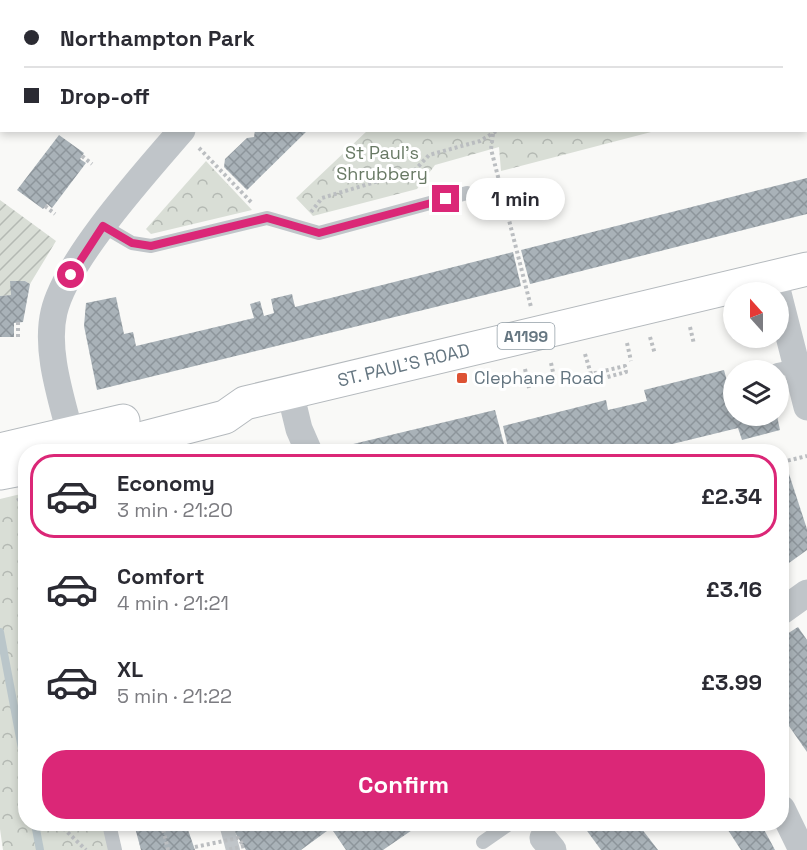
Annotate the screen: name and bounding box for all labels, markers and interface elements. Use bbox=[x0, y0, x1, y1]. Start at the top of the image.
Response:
text: Northampton Park bbox=[60, 24, 255, 52]
text: Drop-off bbox=[60, 82, 150, 110]
park label: St Paul's Shrubbery bbox=[336, 141, 428, 185]
callout: 1 min bbox=[467, 178, 566, 220]
route end bbox=[432, 185, 459, 212]
text: 1 min bbox=[491, 186, 540, 212]
route start bbox=[57, 261, 84, 288]
north arrow bbox=[723, 282, 789, 348]
map controls bbox=[723, 282, 789, 426]
road number: A1199 bbox=[498, 323, 554, 349]
street label: ST. PAUL'S ROAD bbox=[335, 338, 472, 392]
button: layers bbox=[723, 360, 789, 426]
place label: Clephane Road bbox=[474, 366, 604, 389]
marker: Clephane Road bbox=[455, 371, 469, 385]
icon: car bbox=[45, 469, 99, 523]
text: Economy bbox=[117, 469, 215, 497]
text: £2.34 bbox=[701, 482, 762, 510]
text: 3 min · 21:20 bbox=[117, 497, 233, 523]
icon: car bbox=[45, 562, 99, 616]
text: Comfort bbox=[117, 562, 205, 590]
text: £3.16 bbox=[706, 575, 762, 603]
text: 4 min · 21:21 bbox=[117, 590, 229, 616]
icon: car bbox=[45, 655, 99, 709]
text: XL bbox=[117, 655, 143, 683]
text: £3.99 bbox=[701, 668, 762, 696]
text: 5 min · 21:22 bbox=[117, 683, 232, 709]
button: Confirm bbox=[42, 750, 765, 819]

